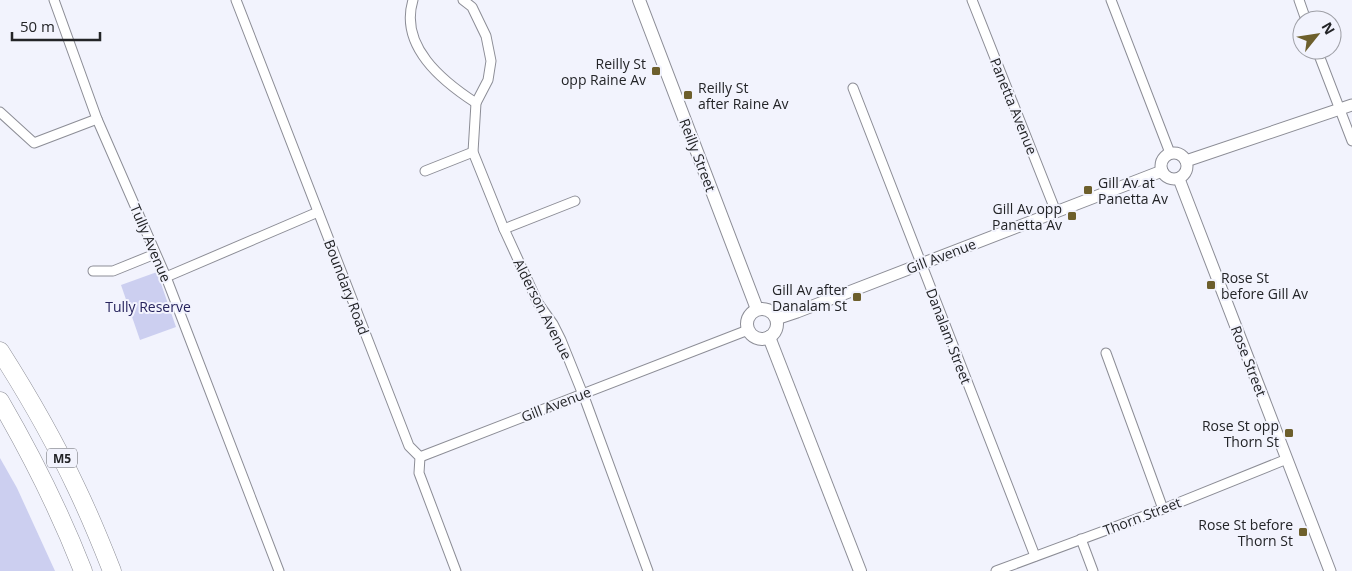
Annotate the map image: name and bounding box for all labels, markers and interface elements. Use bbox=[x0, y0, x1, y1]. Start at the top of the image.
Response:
scale bar bbox=[12, 10, 100, 42]
north arrow bbox=[1292, 10, 1342, 60]
text: 50 m bbox=[20, 16, 55, 36]
text: N bbox=[1318, 19, 1340, 38]
place label: Reilly St opp Raine Av bbox=[561, 54, 646, 89]
street label: Panetta Avenue bbox=[986, 55, 1042, 157]
marker: Reilly St opp Raine Av bbox=[650, 65, 662, 77]
place label: Reilly St after Raine Av bbox=[698, 78, 789, 113]
marker: Reilly St after Raine Av bbox=[682, 89, 694, 101]
street label: Reilly Street bbox=[675, 116, 721, 194]
place label: Gill Av at Panetta Av bbox=[1098, 173, 1168, 208]
marker: Gill Av at Panetta Av bbox=[1082, 184, 1094, 196]
place label: Gill Av opp Panetta Av bbox=[992, 199, 1062, 234]
street label: Tully Avenue bbox=[126, 201, 176, 285]
marker: Gill Av opp Panetta Av bbox=[1066, 210, 1078, 222]
street label: Gill Avenue bbox=[903, 234, 979, 278]
street label: Boundary Road bbox=[320, 237, 374, 337]
street label: Alderson Avenue bbox=[509, 255, 577, 363]
place label: Rose St before Gill Av bbox=[1221, 268, 1308, 303]
marker: Rose St before Gill Av bbox=[1205, 279, 1217, 291]
place label: Gill Av after Danalam St bbox=[772, 280, 847, 315]
street label: Danalam Street bbox=[922, 285, 976, 387]
marker: Gill Av after Danalam St bbox=[851, 291, 863, 303]
park label: Tully Reserve bbox=[105, 297, 191, 316]
street label: Rose Street bbox=[1227, 323, 1271, 399]
street label: Gill Avenue bbox=[518, 382, 594, 426]
place label: Rose St opp Thorn St bbox=[1202, 416, 1279, 451]
marker: Rose St opp Thorn St bbox=[1283, 427, 1295, 439]
road number: M5 bbox=[47, 448, 77, 468]
street label: Thorn Street bbox=[1100, 492, 1184, 540]
place label: Rose St before Thorn St bbox=[1198, 515, 1293, 550]
marker: Rose St before Thorn St bbox=[1297, 526, 1309, 538]

